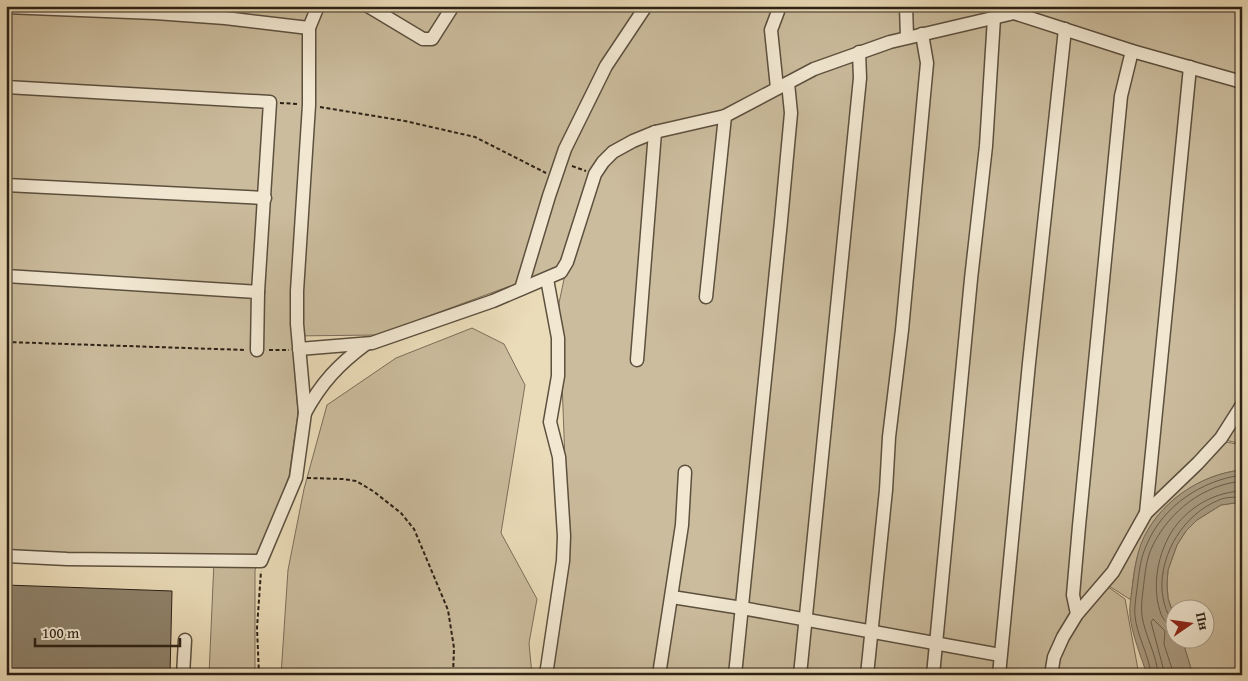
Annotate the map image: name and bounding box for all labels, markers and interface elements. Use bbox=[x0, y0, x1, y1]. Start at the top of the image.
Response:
north arrow bbox=[1166, 598, 1216, 648]
text: Пн bbox=[1191, 610, 1215, 633]
scale bar bbox=[35, 616, 180, 648]
text: 100 m bbox=[42, 622, 80, 643]

